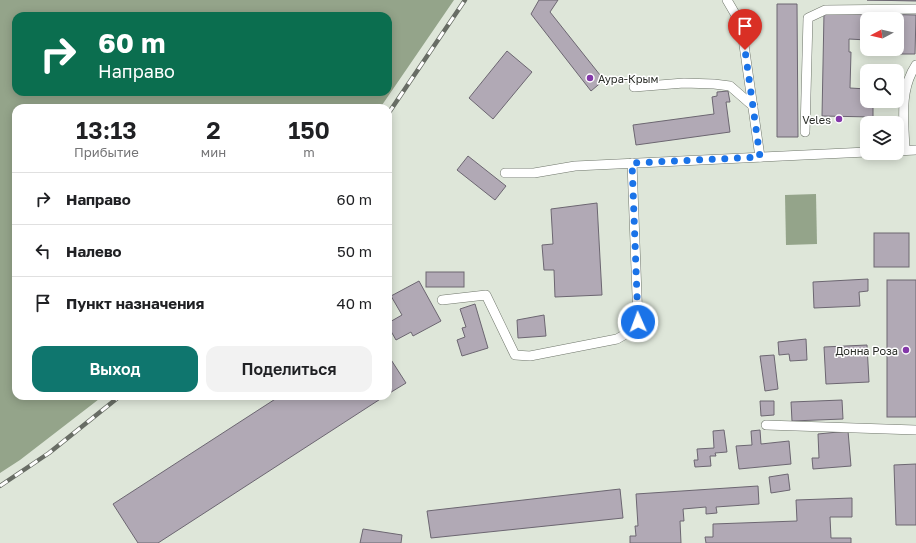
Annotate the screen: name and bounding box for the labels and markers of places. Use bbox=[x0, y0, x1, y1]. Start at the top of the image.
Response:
pin bbox=[728, 9, 762, 50]
place label: Аура-Крым bbox=[598, 72, 659, 85]
marker: Аура-Крым bbox=[585, 73, 595, 83]
place label: Veles bbox=[802, 113, 831, 126]
marker: Veles bbox=[834, 114, 844, 124]
place label: Донна Роза bbox=[835, 344, 898, 357]
marker: Донна Роза bbox=[901, 345, 911, 355]

